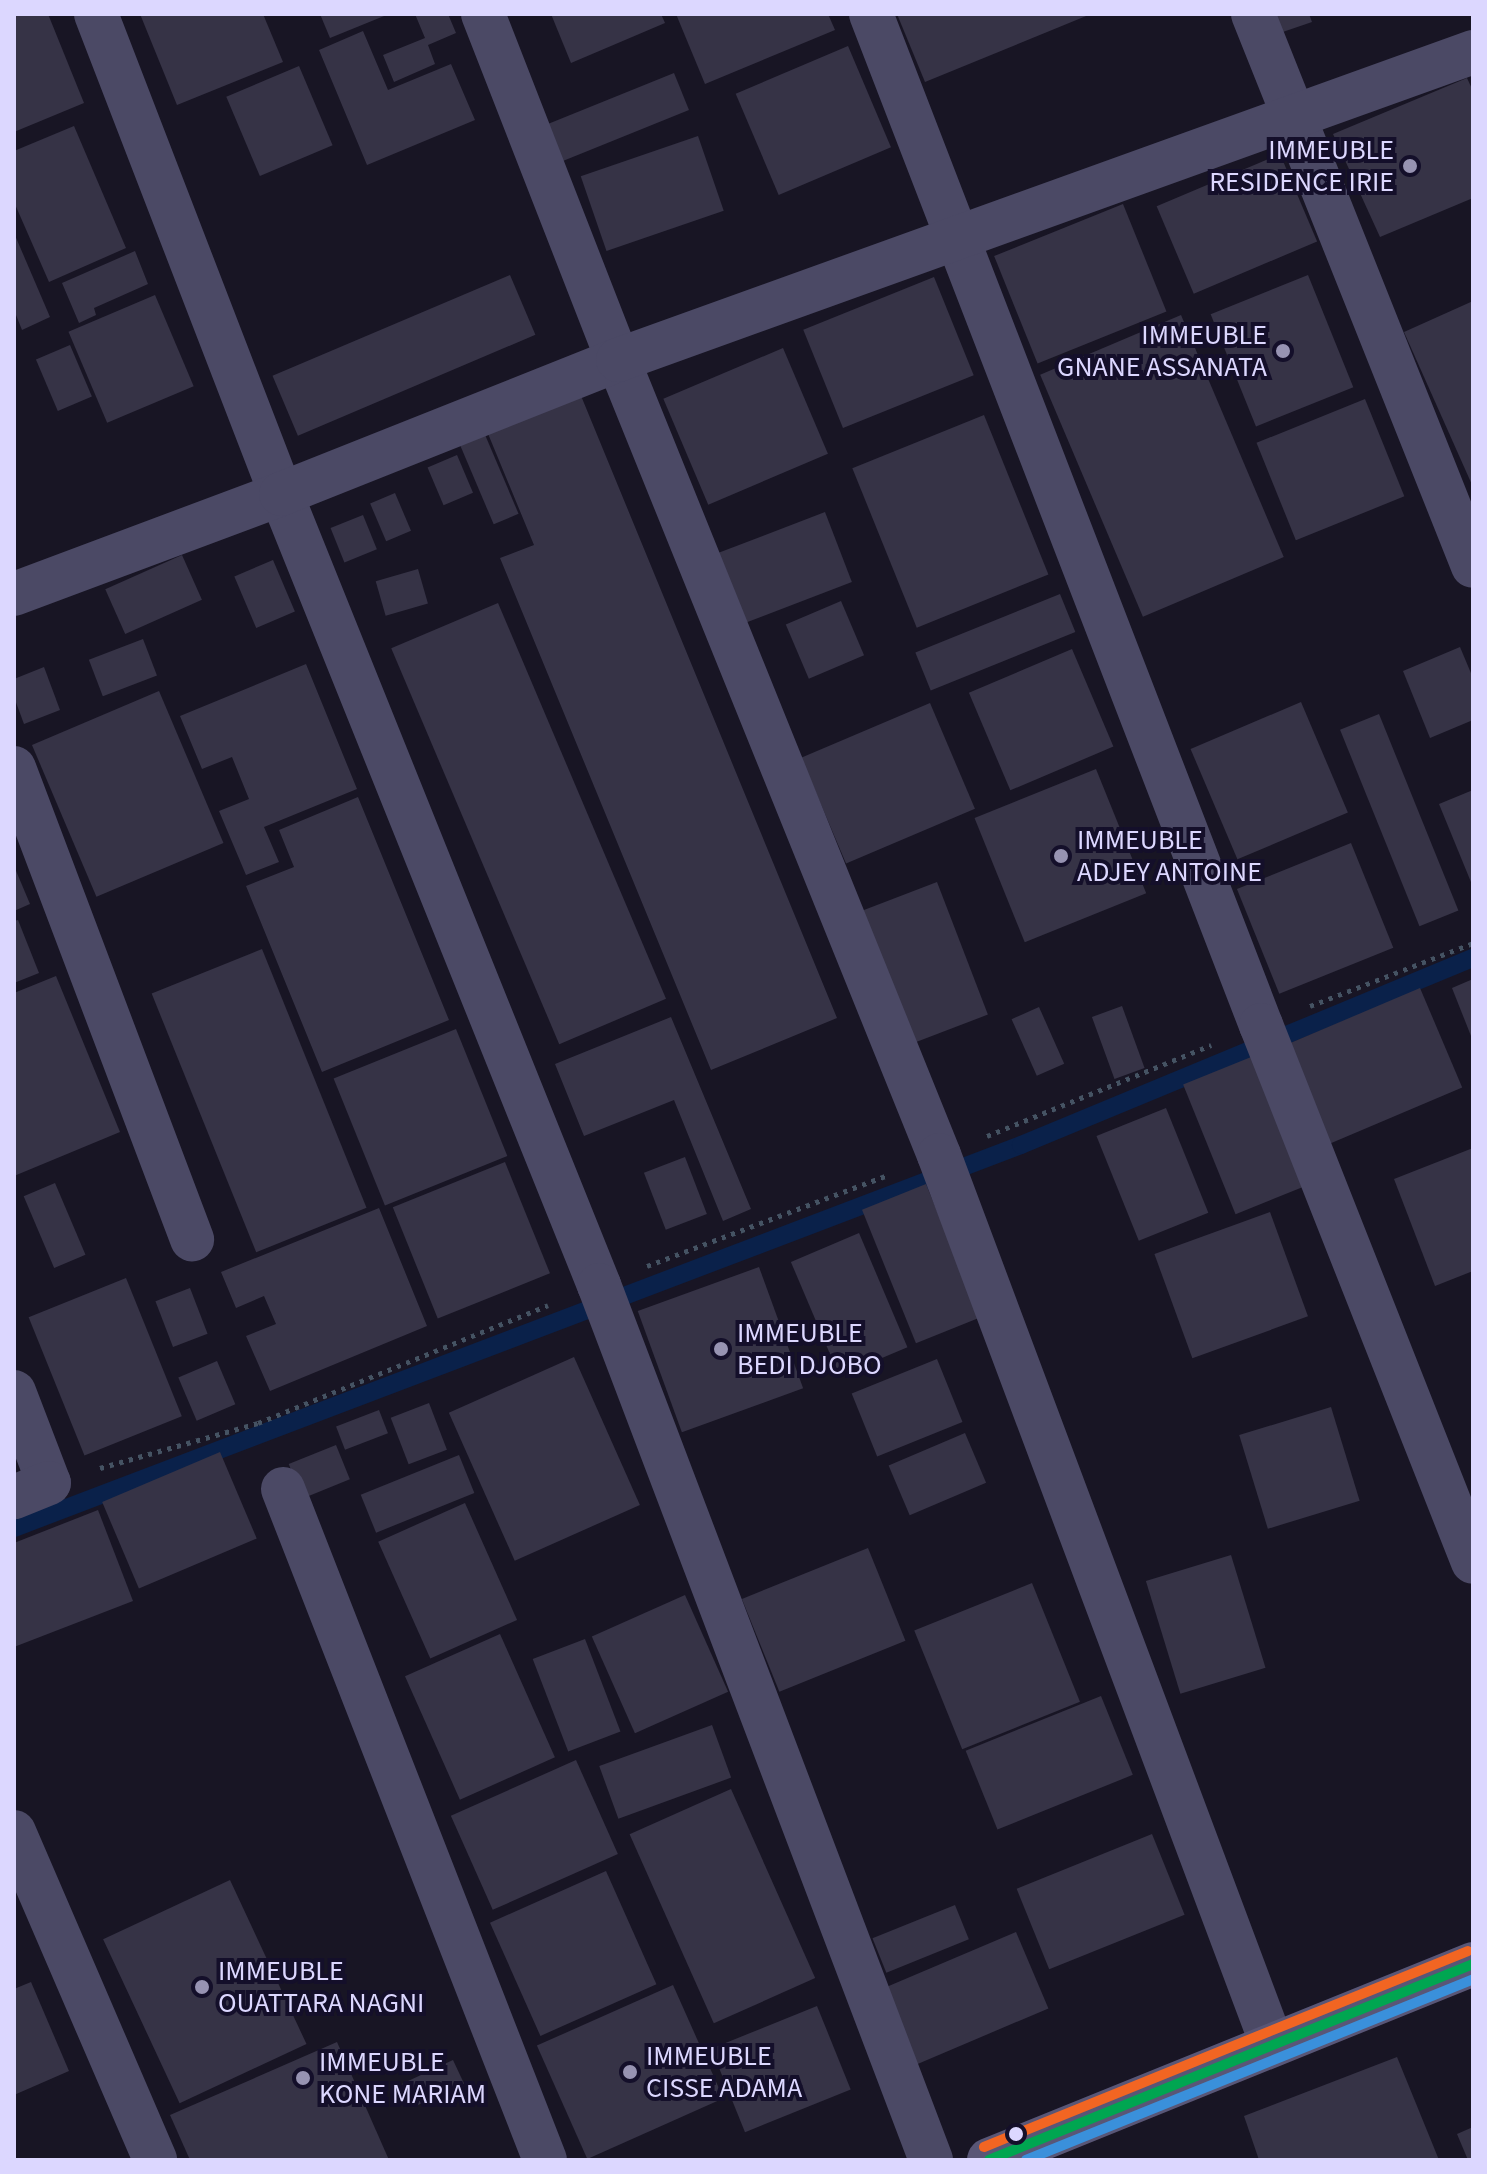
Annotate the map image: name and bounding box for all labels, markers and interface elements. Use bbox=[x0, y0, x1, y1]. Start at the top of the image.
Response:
place label: IMMEUBLE RESIDENCE IRIE bbox=[1209, 133, 1394, 199]
marker: IMMEUBLE RESIDENCE IRIE bbox=[1401, 157, 1419, 175]
place label: IMMEUBLE GNANE ASSANATA bbox=[1057, 318, 1267, 384]
marker: IMMEUBLE GNANE ASSANATA bbox=[1274, 342, 1292, 360]
place label: IMMEUBLE ADJEY ANTOINE bbox=[1077, 823, 1262, 889]
marker: IMMEUBLE ADJEY ANTOINE bbox=[1052, 847, 1070, 865]
place label: IMMEUBLE BEDI DJOBO bbox=[737, 1316, 882, 1382]
marker: IMMEUBLE BEDI DJOBO bbox=[712, 1340, 730, 1358]
place label: IMMEUBLE OUATTARA NAGNI bbox=[218, 1954, 424, 2020]
marker: IMMEUBLE OUATTARA NAGNI bbox=[193, 1978, 211, 1996]
place label: IMMEUBLE CISSE ADAMA bbox=[646, 2039, 802, 2105]
place label: IMMEUBLE KONE MARIAM bbox=[319, 2045, 486, 2111]
marker: IMMEUBLE CISSE ADAMA bbox=[621, 2063, 639, 2081]
marker: IMMEUBLE KONE MARIAM bbox=[294, 2069, 312, 2087]
unlabelled marker bbox=[1008, 2126, 1024, 2142]

